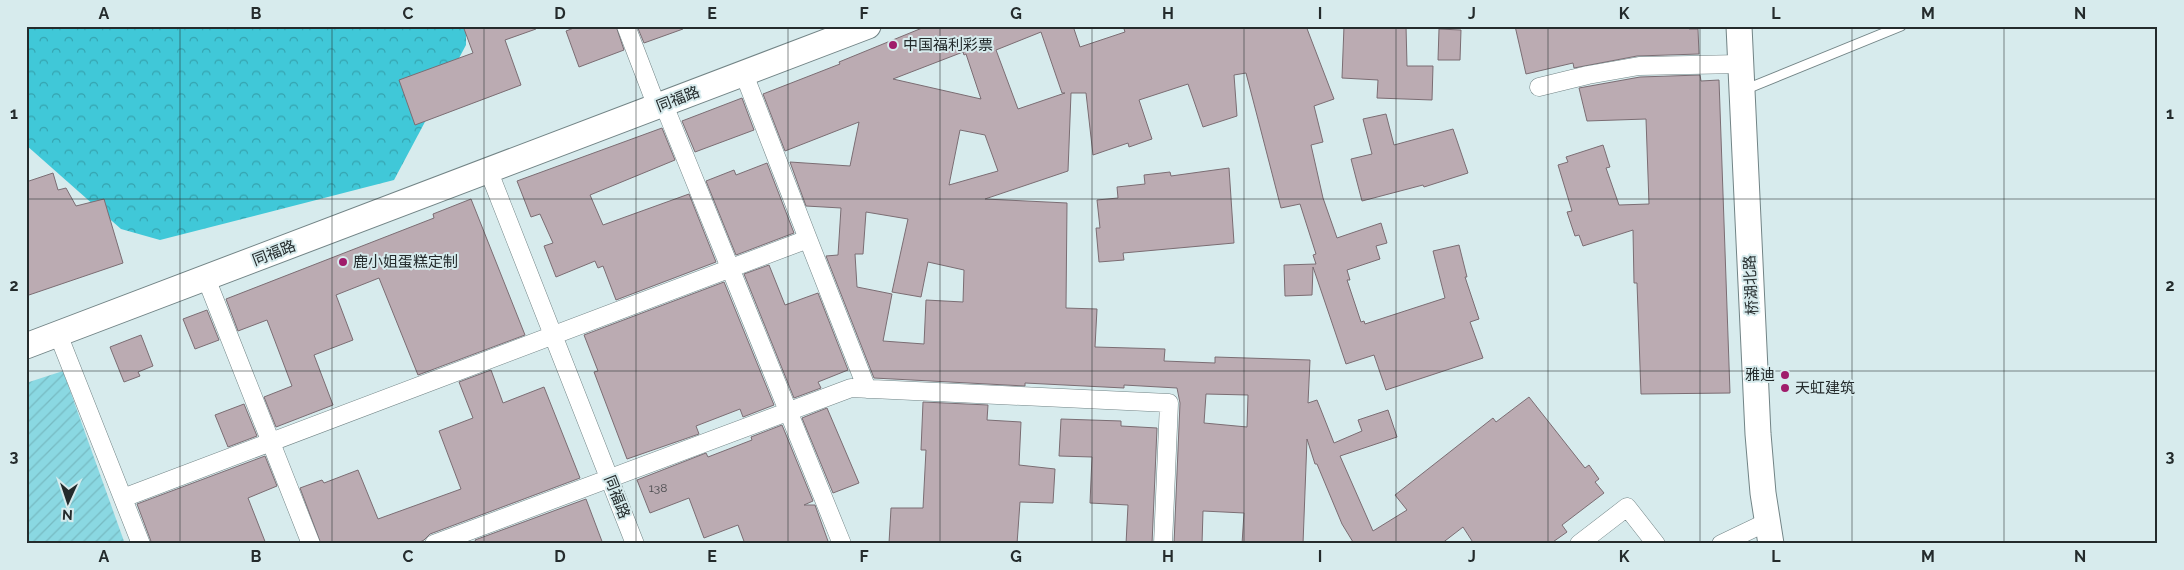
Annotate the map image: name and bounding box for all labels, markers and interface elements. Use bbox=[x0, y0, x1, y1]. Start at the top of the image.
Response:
text: A bbox=[99, 4, 110, 23]
text: B bbox=[251, 4, 262, 23]
text: C bbox=[403, 4, 414, 23]
text: D bbox=[554, 4, 566, 23]
text: E bbox=[707, 4, 717, 23]
text: F bbox=[859, 4, 869, 23]
text: G bbox=[1010, 4, 1022, 23]
text: H bbox=[1162, 4, 1174, 23]
text: I bbox=[1318, 4, 1322, 23]
text: J bbox=[1468, 4, 1476, 23]
text: K bbox=[1619, 4, 1630, 23]
text: L bbox=[1771, 4, 1781, 23]
text: M bbox=[1921, 4, 1935, 23]
text: N bbox=[2074, 4, 2086, 23]
place label: 中国福利彩票 bbox=[903, 36, 993, 54]
marker: 中国福利彩票 bbox=[887, 39, 899, 51]
street label: 同福路 bbox=[654, 83, 702, 115]
text: 1 bbox=[10, 104, 18, 123]
text: 1 bbox=[2166, 104, 2174, 123]
street label: 同福路 bbox=[250, 237, 298, 269]
place label: 鹿小姐蛋糕定制 bbox=[353, 253, 458, 271]
street label: 桥湖北路 bbox=[1740, 255, 1762, 315]
marker: 鹿小姐蛋糕定制 bbox=[337, 256, 349, 268]
text: 2 bbox=[9, 276, 19, 295]
text: 2 bbox=[2165, 276, 2175, 295]
place label: 雅迪 bbox=[1745, 366, 1775, 384]
marker: 雅迪 bbox=[1779, 369, 1791, 381]
place label: 天虹建筑 bbox=[1795, 379, 1855, 397]
marker: 天虹建筑 bbox=[1779, 382, 1791, 394]
text: 3 bbox=[10, 447, 19, 466]
text: 3 bbox=[2166, 447, 2175, 466]
street label: 同福路 bbox=[601, 473, 633, 521]
north arrow bbox=[42, 478, 92, 528]
house number: 138 bbox=[649, 481, 667, 495]
text: N bbox=[62, 507, 73, 523]
text: A bbox=[99, 547, 110, 566]
text: B bbox=[251, 547, 262, 566]
text: C bbox=[403, 547, 414, 566]
text: D bbox=[554, 547, 566, 566]
text: E bbox=[707, 547, 717, 566]
text: F bbox=[859, 547, 869, 566]
text: G bbox=[1010, 547, 1022, 566]
text: H bbox=[1162, 547, 1174, 566]
text: I bbox=[1318, 547, 1322, 566]
text: J bbox=[1468, 547, 1476, 566]
text: K bbox=[1619, 547, 1630, 566]
text: L bbox=[1771, 547, 1781, 566]
text: M bbox=[1921, 547, 1935, 566]
text: N bbox=[2074, 547, 2086, 566]

